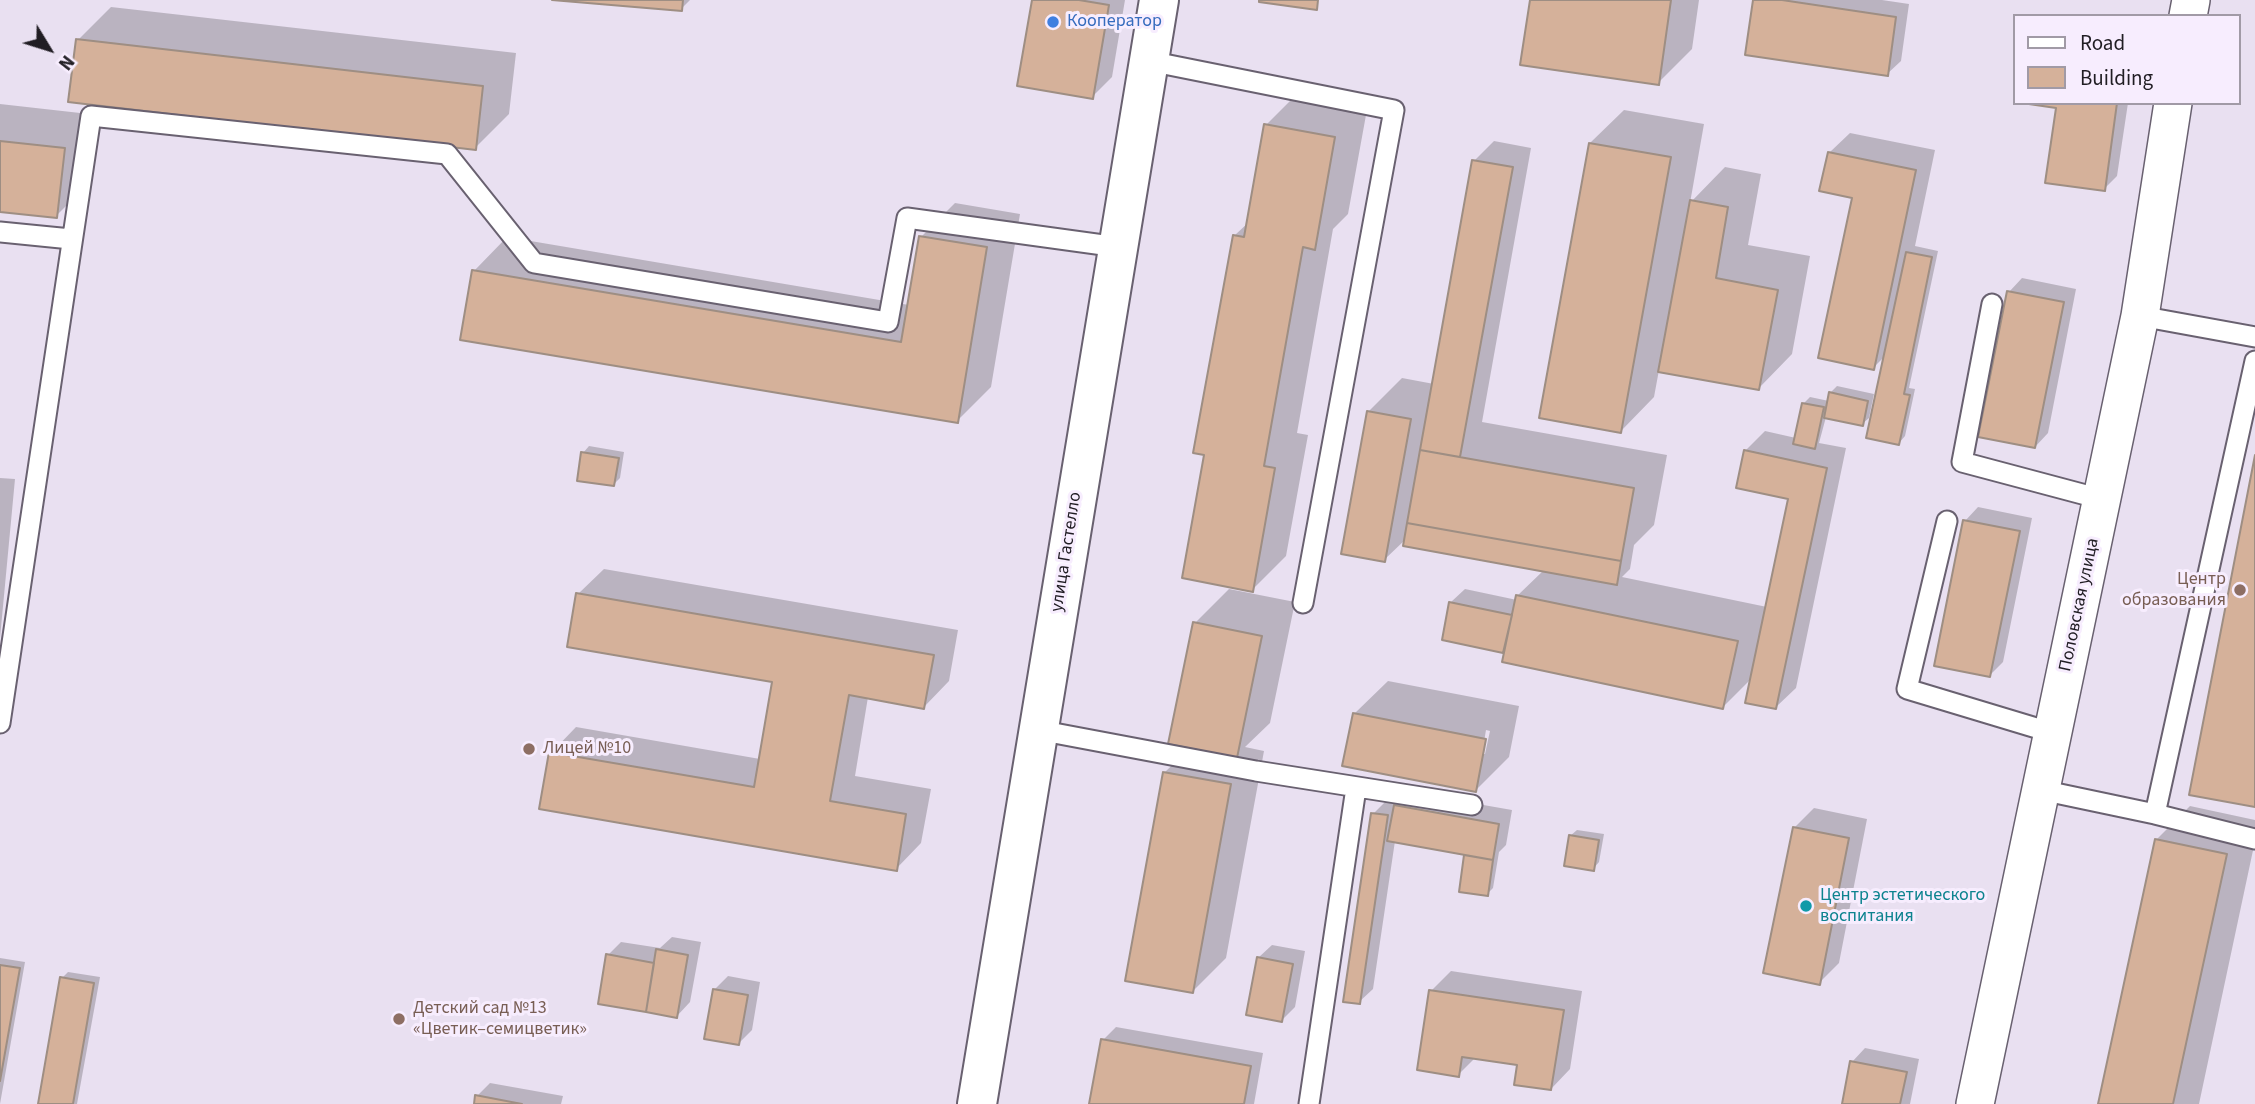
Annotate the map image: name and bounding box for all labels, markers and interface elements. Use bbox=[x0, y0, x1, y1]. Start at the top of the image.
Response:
place label: Кооператор bbox=[1067, 11, 1162, 33]
north arrow bbox=[14, 14, 84, 84]
marker: Кооператор bbox=[1045, 14, 1061, 30]
legend bbox=[2014, 14, 2241, 105]
text: Road bbox=[2080, 28, 2125, 58]
text: N bbox=[51, 49, 80, 76]
text: Building bbox=[2080, 63, 2153, 93]
street label: улица Гастелло bbox=[1047, 491, 1087, 613]
street label: Половская улица bbox=[2055, 536, 2105, 674]
place label: Центр образования bbox=[2122, 569, 2226, 612]
marker: Центр образования bbox=[2232, 582, 2248, 598]
place label: Лицей №10 bbox=[543, 738, 631, 760]
marker: Лицей №10 bbox=[521, 741, 537, 757]
place label: Центр эстетического воспитания bbox=[1820, 885, 1985, 928]
marker: Центр эстетического воспитания bbox=[1798, 898, 1814, 914]
place label: Детский сад №13 «Цветик–семицветик» bbox=[413, 998, 587, 1040]
marker: Детский сад №13 «Цветик–семицветик» bbox=[391, 1011, 407, 1027]

